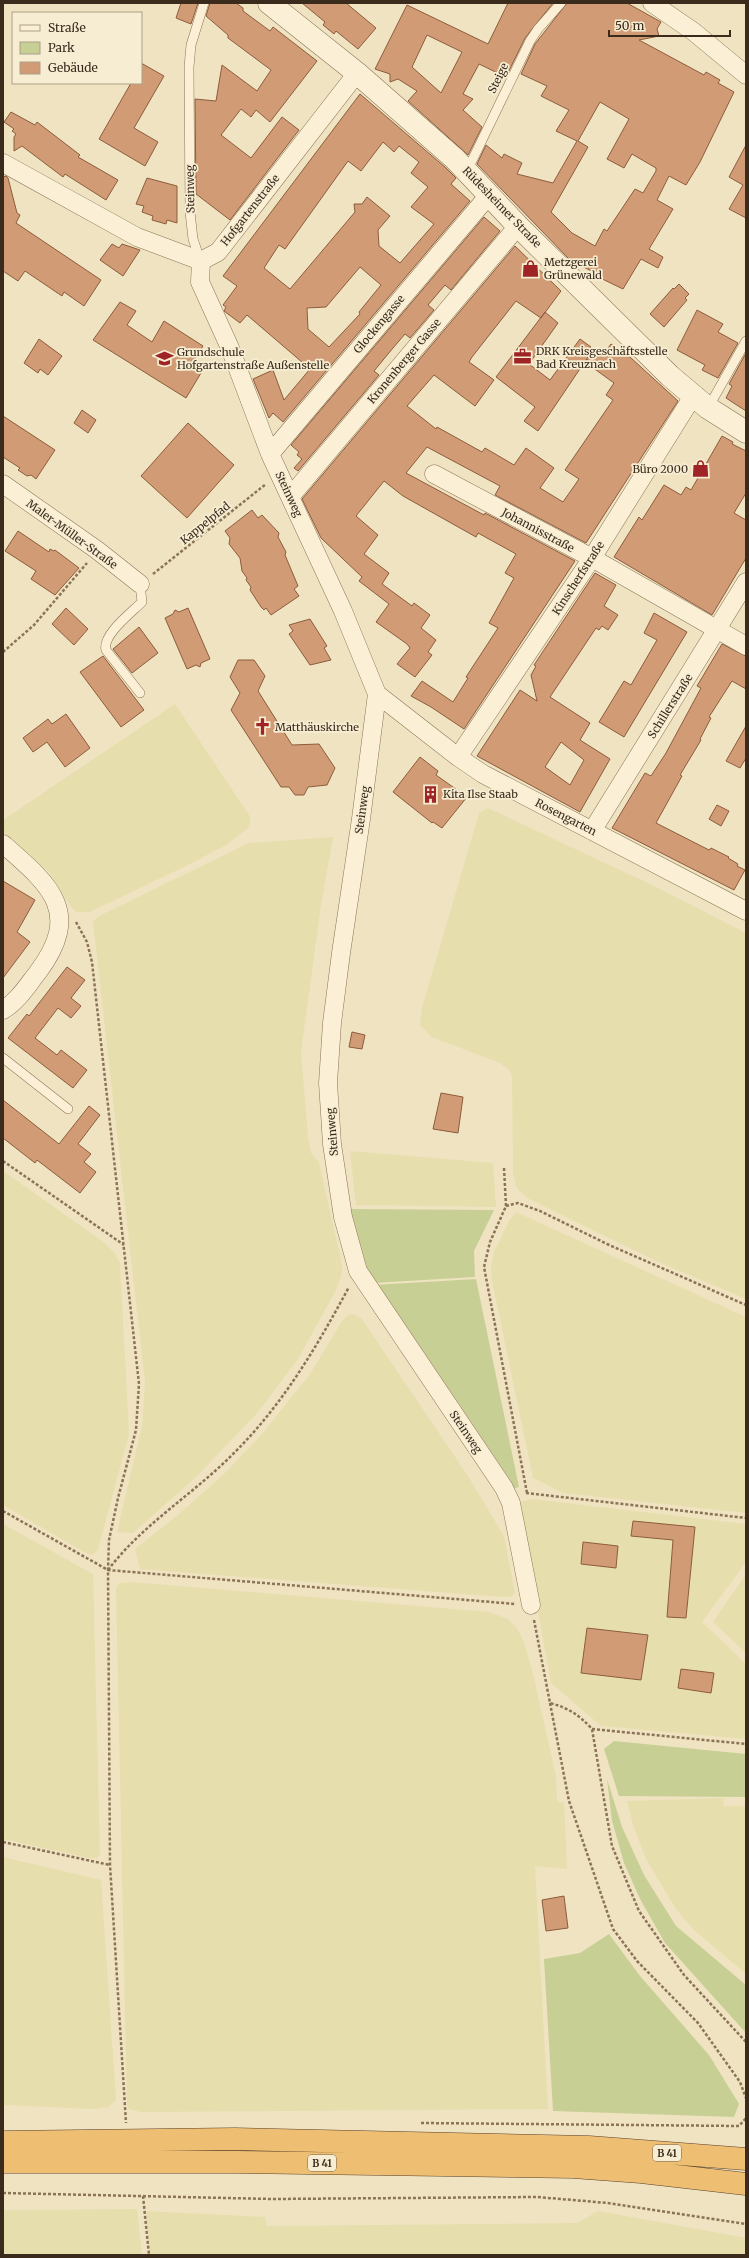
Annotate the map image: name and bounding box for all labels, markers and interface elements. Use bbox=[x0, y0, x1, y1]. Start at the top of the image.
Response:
legend bbox=[12, 12, 142, 84]
scale bar bbox=[609, 12, 730, 38]
text: 50 m bbox=[615, 18, 644, 33]
text: Straße bbox=[48, 20, 86, 35]
text: Park bbox=[48, 40, 75, 55]
text: Gebäude bbox=[48, 60, 98, 75]
street label: Steige bbox=[485, 60, 511, 95]
street label: Rüdesheimer Straße bbox=[460, 163, 545, 251]
street label: Steinweg bbox=[183, 164, 197, 213]
street label: Hofgartenstraße bbox=[218, 171, 283, 249]
place label: Metzgerei Grünewald bbox=[544, 255, 602, 282]
shop icon: Metzgerei Grünewald bbox=[521, 258, 541, 278]
street label: Glockengasse bbox=[350, 292, 408, 356]
street label: Kronenberger Gasse bbox=[364, 315, 444, 406]
place label: DRK Kreisgeschäftsstelle Bad Kreuznach bbox=[536, 344, 668, 371]
place label: Grundschule Hofgartenstraße Außenstelle bbox=[177, 345, 329, 372]
office icon: DRK Kreisgeschäftsstelle Bad Kreuznach bbox=[513, 347, 533, 367]
school or university icon: Grundschule Hofgartenstraße Außenstelle bbox=[154, 348, 174, 368]
shop icon: Büro 2000 bbox=[691, 459, 711, 479]
place label: Büro 2000 bbox=[632, 462, 688, 476]
street label: Steinweg bbox=[272, 469, 306, 519]
street label: Maler-Müller-Straße bbox=[24, 496, 121, 572]
street label: Kappelpfad bbox=[177, 498, 233, 547]
street label: Johannisstraße bbox=[498, 505, 577, 555]
street label: Kinscherfstraße bbox=[549, 538, 607, 618]
street label: Schillerstraße bbox=[645, 671, 696, 741]
church icon: Matthäuskirche bbox=[252, 717, 272, 737]
place label: Matthäuskirche bbox=[275, 720, 359, 734]
building icon: Kita Ilse Staab bbox=[420, 784, 440, 804]
street label: Steinweg bbox=[352, 785, 372, 835]
place label: Kita Ilse Staab bbox=[443, 787, 518, 801]
street label: Rosengarten bbox=[533, 796, 600, 839]
street label: Steinweg bbox=[323, 1107, 341, 1157]
street label: Steinweg bbox=[447, 1408, 486, 1456]
road number: B 41 bbox=[653, 2145, 681, 2161]
road number: B 41 bbox=[308, 2155, 336, 2171]

